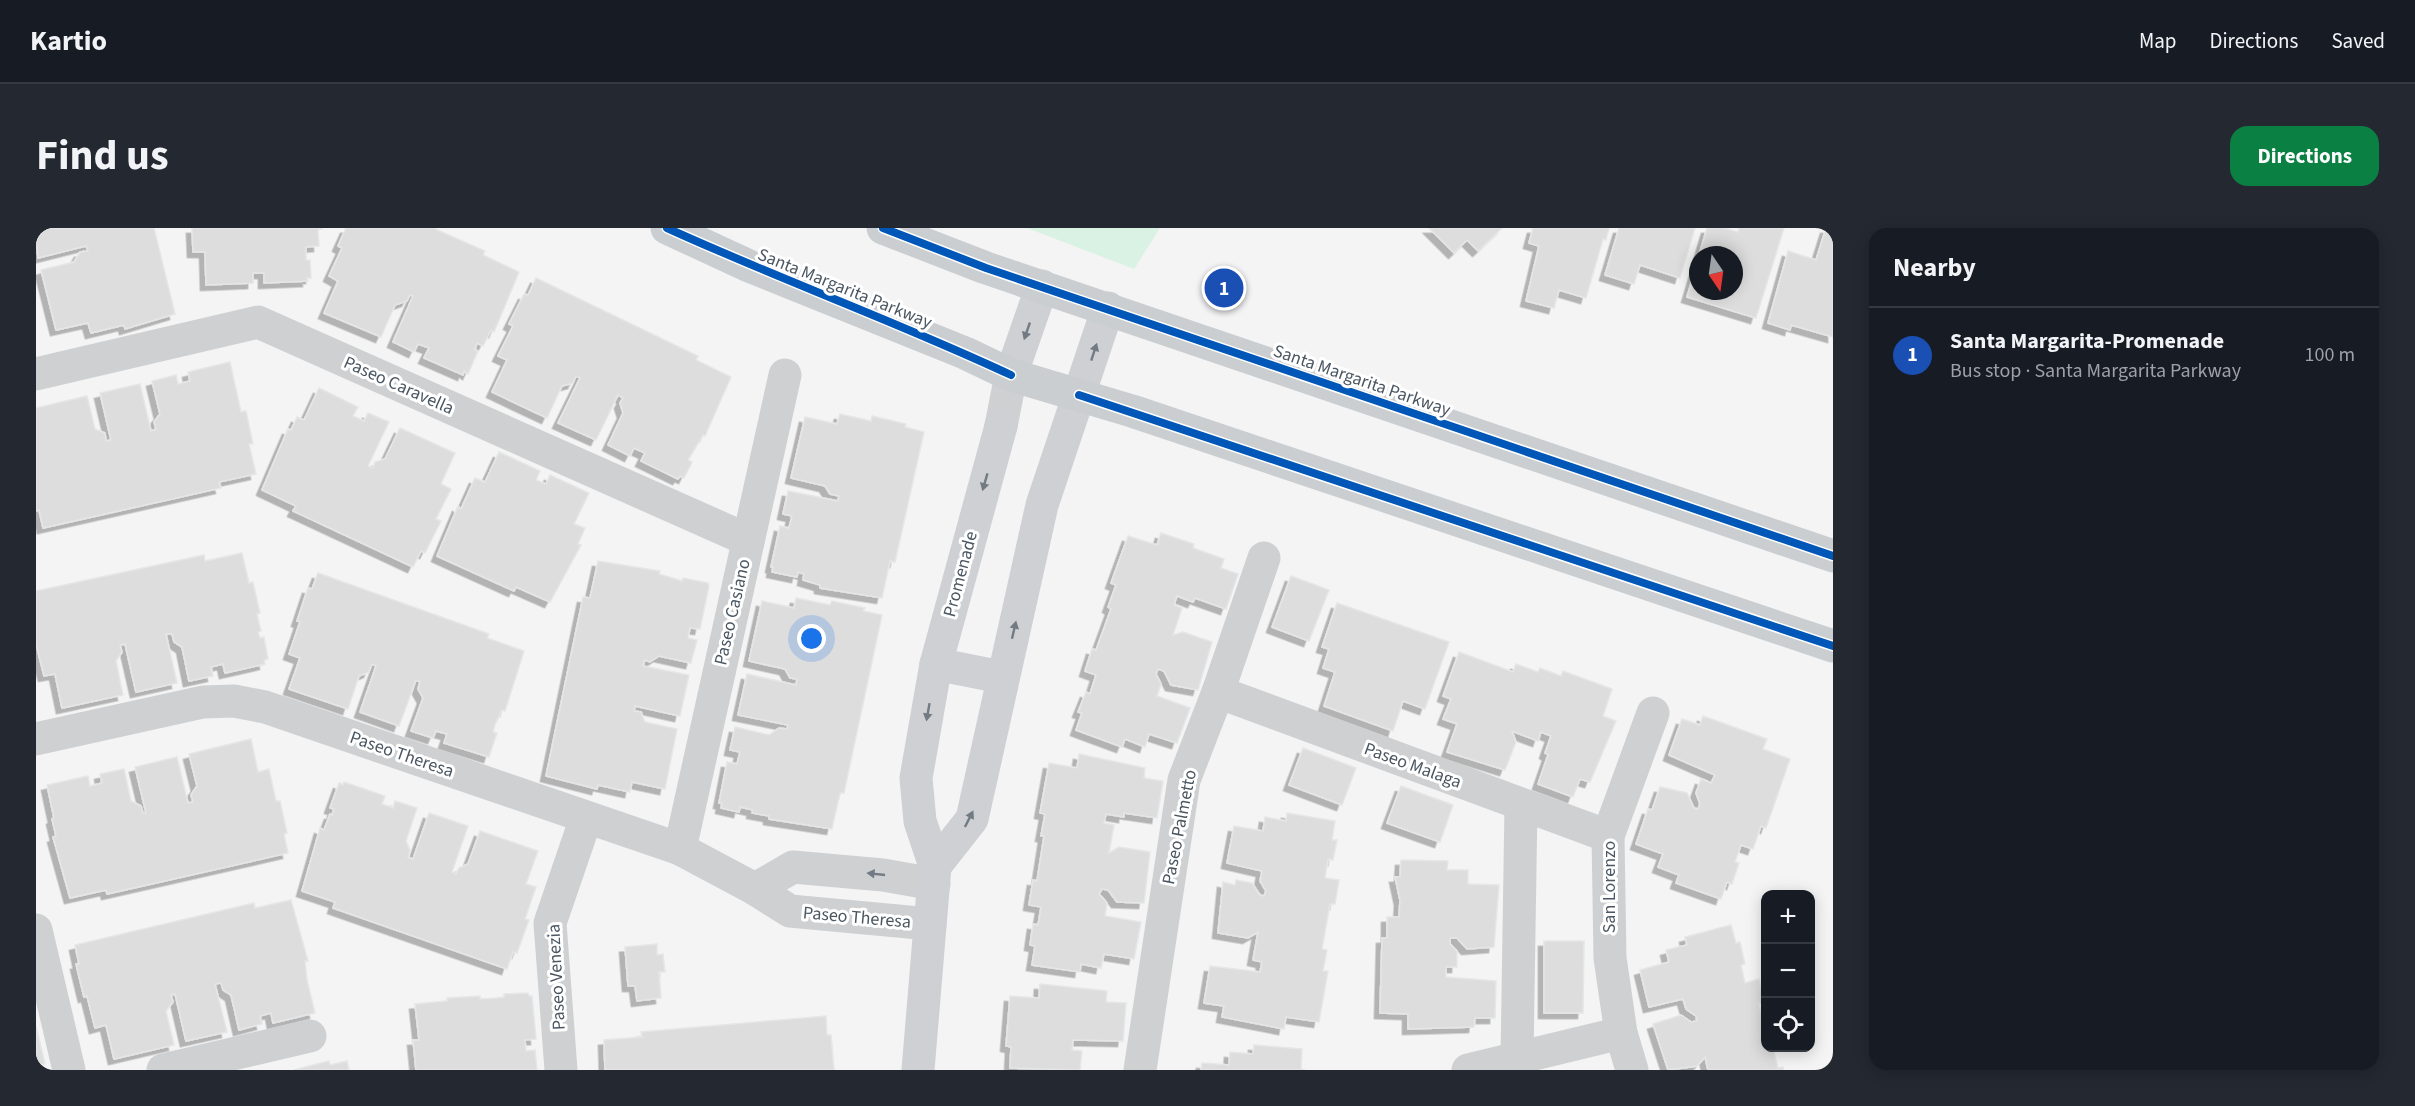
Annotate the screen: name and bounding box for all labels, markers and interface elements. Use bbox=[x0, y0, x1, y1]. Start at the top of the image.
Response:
text: Kartio bbox=[30, 21, 107, 61]
text: Map bbox=[2139, 26, 2177, 56]
text: Directions bbox=[2210, 26, 2298, 56]
text: Saved bbox=[2331, 26, 2385, 56]
text: Find us bbox=[36, 126, 169, 186]
button: Directions bbox=[2230, 126, 2379, 186]
street label: Santa Margarita Parkway bbox=[754, 242, 936, 335]
north arrow bbox=[1689, 246, 1743, 300]
text: Nearby bbox=[1893, 249, 1976, 286]
pin: 1 bbox=[1204, 266, 1244, 310]
one-way arrow bbox=[1021, 322, 1031, 340]
text: Santa Margarita-Promenade bbox=[1950, 325, 2224, 357]
street label: Santa Margarita Parkway bbox=[1270, 338, 1454, 423]
text: 1 bbox=[1907, 341, 1918, 369]
text: 100 m bbox=[2305, 341, 2355, 369]
one-way arrow bbox=[1089, 343, 1099, 361]
street label: Paseo Caravella bbox=[340, 350, 458, 421]
text: Bus stop · Santa Margarita Parkway bbox=[1950, 357, 2241, 385]
one-way arrow bbox=[980, 473, 989, 491]
street label: Promenade bbox=[937, 528, 984, 620]
street label: Paseo Casiano bbox=[708, 557, 757, 668]
one-way arrow bbox=[1010, 620, 1019, 639]
your location bbox=[797, 624, 826, 653]
one-way arrow bbox=[923, 703, 932, 722]
street label: Paseo Theresa bbox=[347, 725, 457, 784]
street label: Paseo Malaga bbox=[1361, 736, 1465, 795]
street label: Paseo Palmetto bbox=[1156, 768, 1203, 887]
one-way arrow bbox=[964, 810, 974, 828]
street label: San Lorenzo bbox=[1597, 841, 1622, 933]
one-way arrow bbox=[867, 869, 886, 879]
map controls bbox=[1761, 890, 1815, 1052]
button: + bbox=[1761, 890, 1815, 944]
street label: Paseo Theresa bbox=[802, 900, 912, 935]
street label: Paseo Venezia bbox=[541, 923, 572, 1031]
button: − bbox=[1761, 944, 1815, 998]
button: locate bbox=[1761, 998, 1815, 1052]

